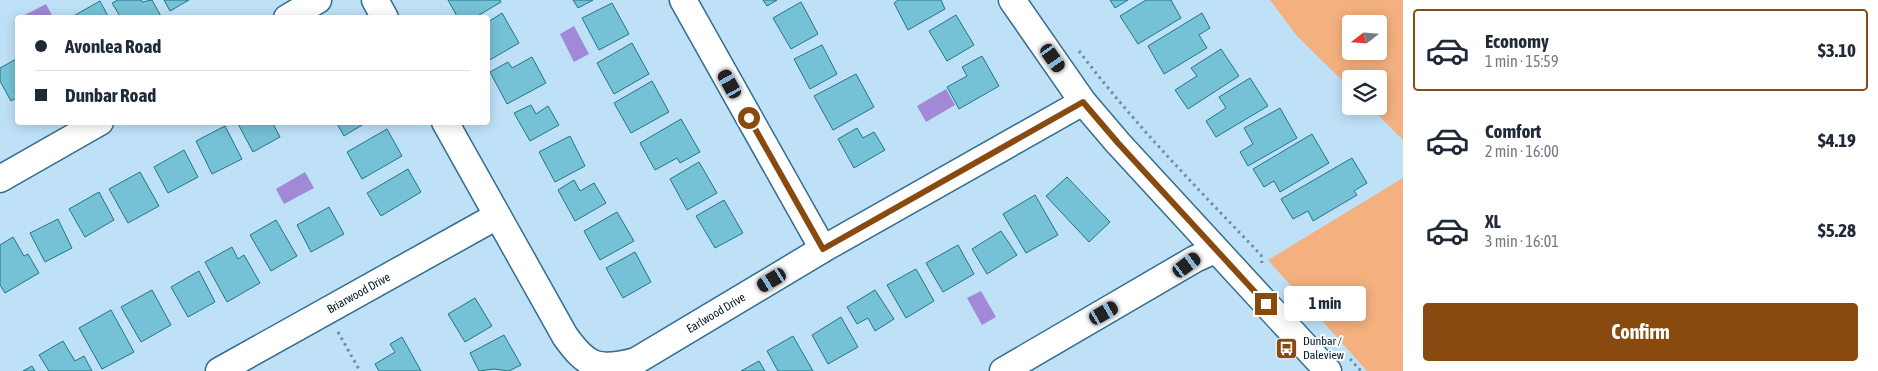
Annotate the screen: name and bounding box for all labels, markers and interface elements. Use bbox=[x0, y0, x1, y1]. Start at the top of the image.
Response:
north arrow bbox=[1342, 15, 1388, 60]
map controls bbox=[1342, 15, 1387, 115]
icon: car bbox=[1425, 28, 1470, 73]
text: Economy bbox=[1485, 30, 1549, 52]
text: Avonlea Road bbox=[65, 35, 161, 57]
text: $3.10 bbox=[1818, 39, 1856, 61]
car bbox=[1038, 41, 1067, 75]
text: 1 min · 15:59 bbox=[1485, 52, 1558, 70]
car bbox=[716, 67, 743, 101]
button: layers bbox=[1342, 70, 1387, 115]
text: Dunbar Road bbox=[65, 84, 156, 106]
route start bbox=[738, 107, 760, 129]
icon: car bbox=[1425, 118, 1470, 163]
text: Comfort bbox=[1485, 120, 1541, 142]
text: $4.19 bbox=[1818, 129, 1856, 151]
text: 2 min · 16:00 bbox=[1485, 142, 1559, 160]
icon: car bbox=[1425, 208, 1470, 253]
text: XL bbox=[1485, 210, 1501, 232]
text: $5.28 bbox=[1818, 219, 1856, 241]
text: 3 min · 16:01 bbox=[1485, 232, 1559, 250]
car bbox=[1170, 250, 1203, 280]
car bbox=[755, 266, 788, 294]
street label: Briarwood Drive bbox=[325, 270, 393, 316]
callout: 1 min bbox=[1284, 286, 1366, 322]
street label: Earlwood Drive bbox=[684, 290, 748, 336]
route end bbox=[1255, 293, 1277, 315]
text: 1 min bbox=[1309, 294, 1341, 312]
car bbox=[1087, 299, 1120, 327]
button: Confirm bbox=[1423, 303, 1858, 361]
place label: Dunbar / Daleview bbox=[1303, 334, 1344, 362]
bus stop icon: Dunbar / Daleview bbox=[1275, 336, 1299, 360]

